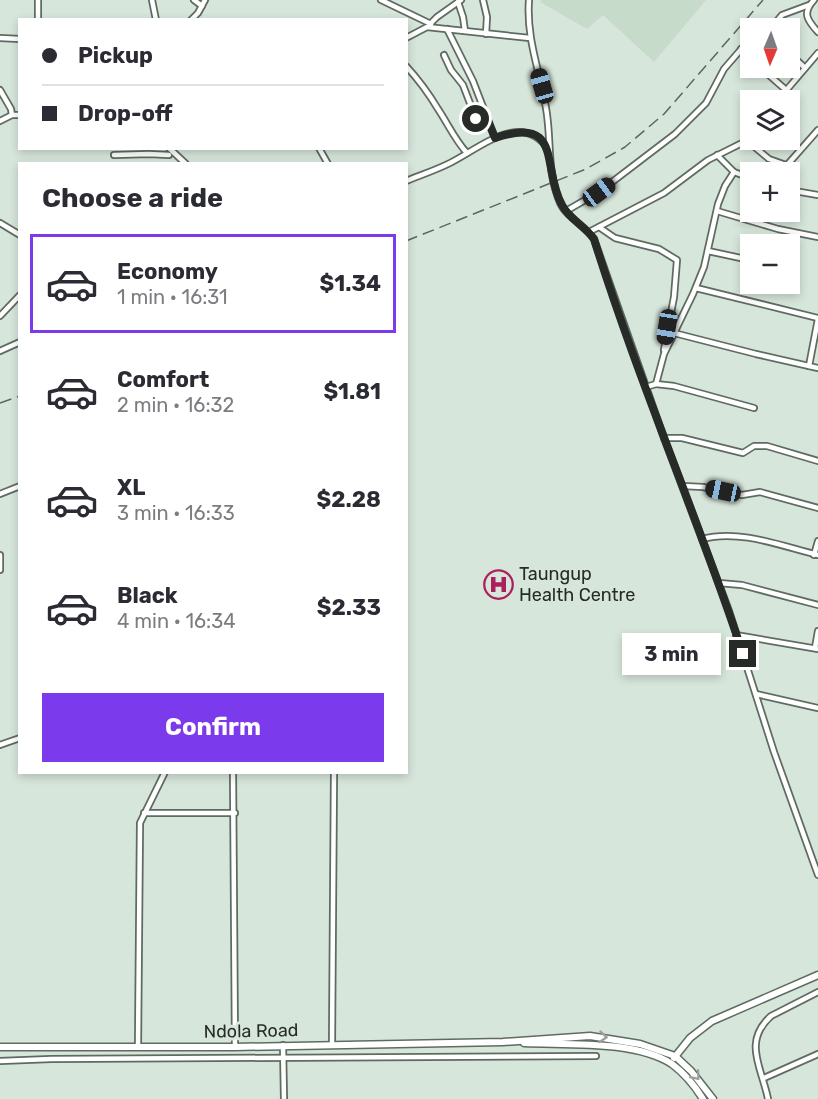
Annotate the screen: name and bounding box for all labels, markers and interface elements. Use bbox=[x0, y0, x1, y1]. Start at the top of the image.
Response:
north arrow bbox=[740, 18, 800, 78]
map controls bbox=[740, 18, 800, 294]
text: Pickup bbox=[78, 42, 153, 69]
car bbox=[528, 66, 556, 106]
button: layers bbox=[740, 90, 800, 150]
text: Drop-off bbox=[78, 100, 173, 127]
route start bbox=[462, 105, 489, 132]
button: + bbox=[740, 162, 800, 222]
car bbox=[579, 174, 619, 210]
text: Choose a ride bbox=[42, 182, 223, 214]
button: − bbox=[740, 234, 800, 294]
icon: car bbox=[45, 257, 99, 311]
text: Economy bbox=[117, 258, 218, 285]
text: $1.34 bbox=[320, 270, 381, 297]
text: 1 min · 16:31 bbox=[117, 285, 228, 309]
car bbox=[655, 308, 679, 346]
icon: car bbox=[45, 365, 99, 419]
text: Comfort bbox=[117, 366, 209, 393]
text: $1.81 bbox=[323, 378, 381, 405]
text: 2 min · 16:32 bbox=[117, 393, 234, 417]
icon: car bbox=[45, 473, 99, 527]
text: XL bbox=[117, 474, 145, 501]
car bbox=[704, 478, 742, 504]
text: $2.28 bbox=[317, 486, 381, 513]
text: 3 min · 16:33 bbox=[117, 501, 235, 525]
place label: Taungup Health Centre bbox=[519, 563, 635, 606]
hospital icon: Taungup Health Centre bbox=[482, 568, 514, 600]
icon: car bbox=[45, 581, 99, 635]
text: Black bbox=[117, 582, 178, 609]
text: $2.33 bbox=[317, 594, 381, 621]
text: 4 min · 16:34 bbox=[117, 609, 236, 633]
callout: 3 min bbox=[623, 633, 722, 675]
route end bbox=[729, 640, 756, 667]
text: 3 min bbox=[644, 642, 699, 666]
button: Confirm bbox=[42, 693, 384, 762]
street label: Ndola Road bbox=[203, 1019, 299, 1043]
one-way arrow bbox=[598, 1030, 607, 1043]
one-way arrow bbox=[689, 1069, 700, 1080]

